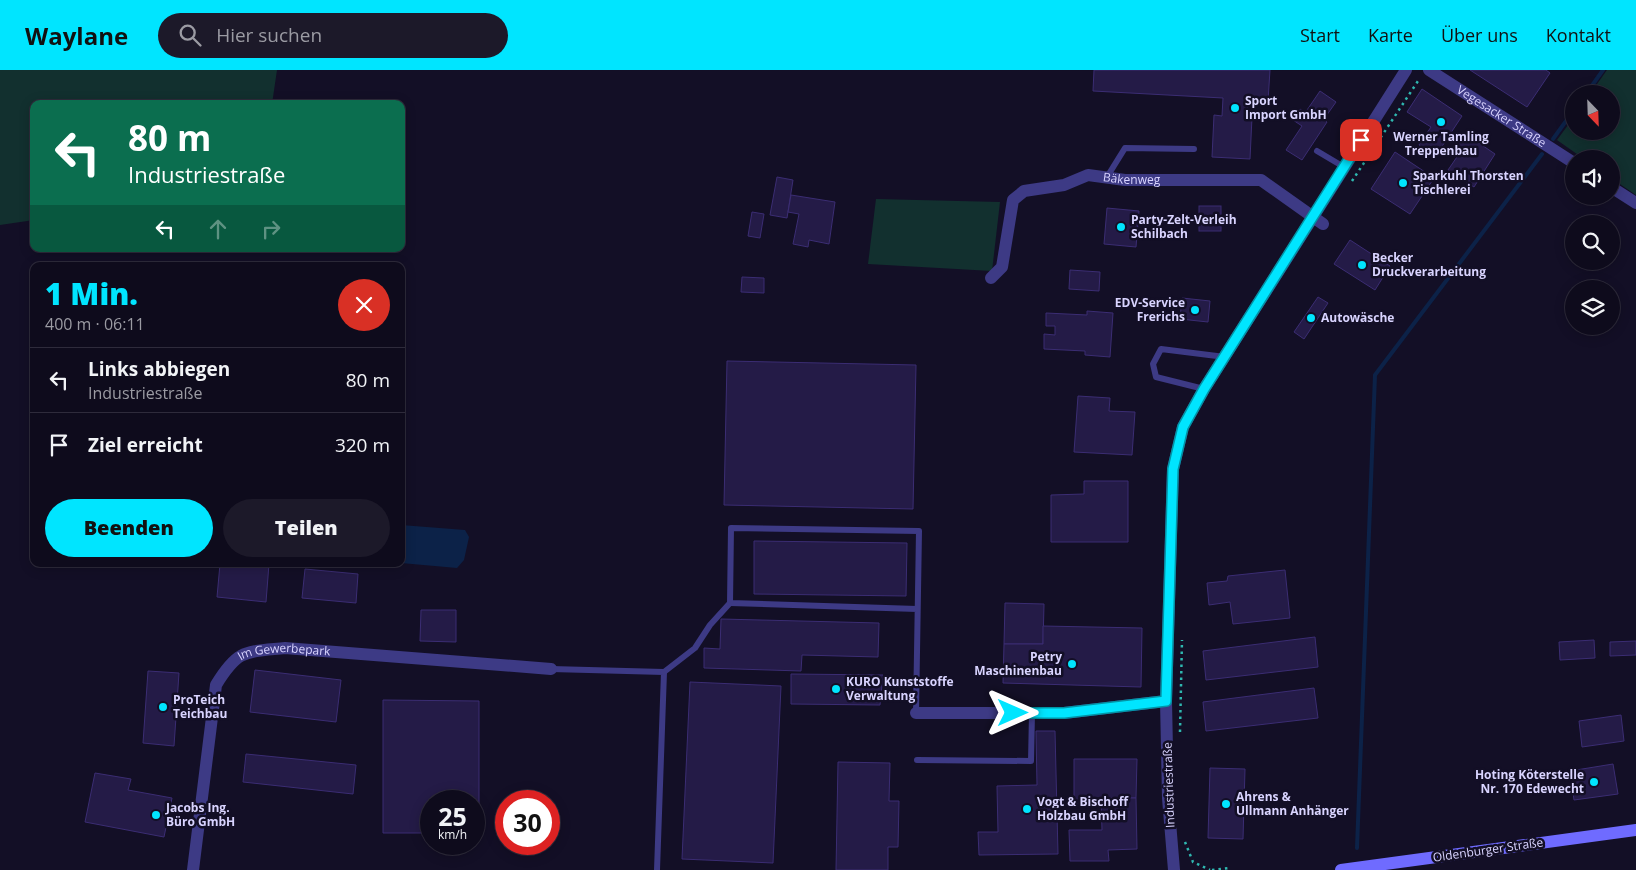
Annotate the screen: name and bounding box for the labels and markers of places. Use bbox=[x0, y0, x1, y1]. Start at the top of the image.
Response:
place label: Sport Import GmbH bbox=[1245, 92, 1327, 123]
marker: Sport Import GmbH bbox=[1229, 102, 1241, 114]
marker: Werner Tamling Treppenbau bbox=[1435, 116, 1447, 128]
pin bbox=[1340, 119, 1382, 161]
place label: Werner Tamling Treppenbau bbox=[1393, 128, 1489, 159]
place label: Sparkuhl Thorsten Tischlerei bbox=[1413, 167, 1524, 198]
marker: Sparkuhl Thorsten Tischlerei bbox=[1397, 177, 1409, 189]
place label: Party-Zelt-Verleih Schilbach bbox=[1131, 211, 1237, 242]
marker: Party-Zelt-Verleih Schilbach bbox=[1115, 221, 1127, 233]
place label: Becker Druckverarbeitung bbox=[1372, 249, 1486, 280]
marker: Becker Druckverarbeitung bbox=[1356, 259, 1368, 271]
place label: EDV-Service Frerichs bbox=[1115, 294, 1185, 325]
marker: EDV-Service Frerichs bbox=[1189, 304, 1201, 316]
place label: Autowäsche bbox=[1321, 309, 1394, 326]
marker: Autowäsche bbox=[1305, 312, 1317, 324]
place label: Petry Maschinenbau bbox=[974, 648, 1062, 679]
marker: Petry Maschinenbau bbox=[1066, 658, 1078, 670]
place label: KURO Kunststoffe Verwaltung bbox=[846, 673, 954, 704]
marker: KURO Kunststoffe Verwaltung bbox=[830, 683, 842, 695]
place label: ProTeich Teichbau bbox=[173, 691, 228, 722]
marker: ProTeich Teichbau bbox=[157, 701, 169, 713]
place label: Hoting Köterstelle Nr. 170 Edewecht bbox=[1475, 766, 1584, 797]
marker: Hoting Köterstelle Nr. 170 Edewecht bbox=[1588, 776, 1600, 788]
place label: Ahrens & Ullmann Anhänger bbox=[1236, 788, 1349, 819]
place label: Vogt & Bischoff Holzbau GmbH bbox=[1037, 793, 1129, 824]
marker: Ahrens & Ullmann Anhänger bbox=[1220, 798, 1232, 810]
place label: Jacobs Ing. Büro GmbH bbox=[165, 799, 235, 830]
marker: Vogt & Bischoff Holzbau GmbH bbox=[1021, 803, 1033, 815]
marker: Jacobs Ing. Büro GmbH bbox=[150, 809, 162, 821]

